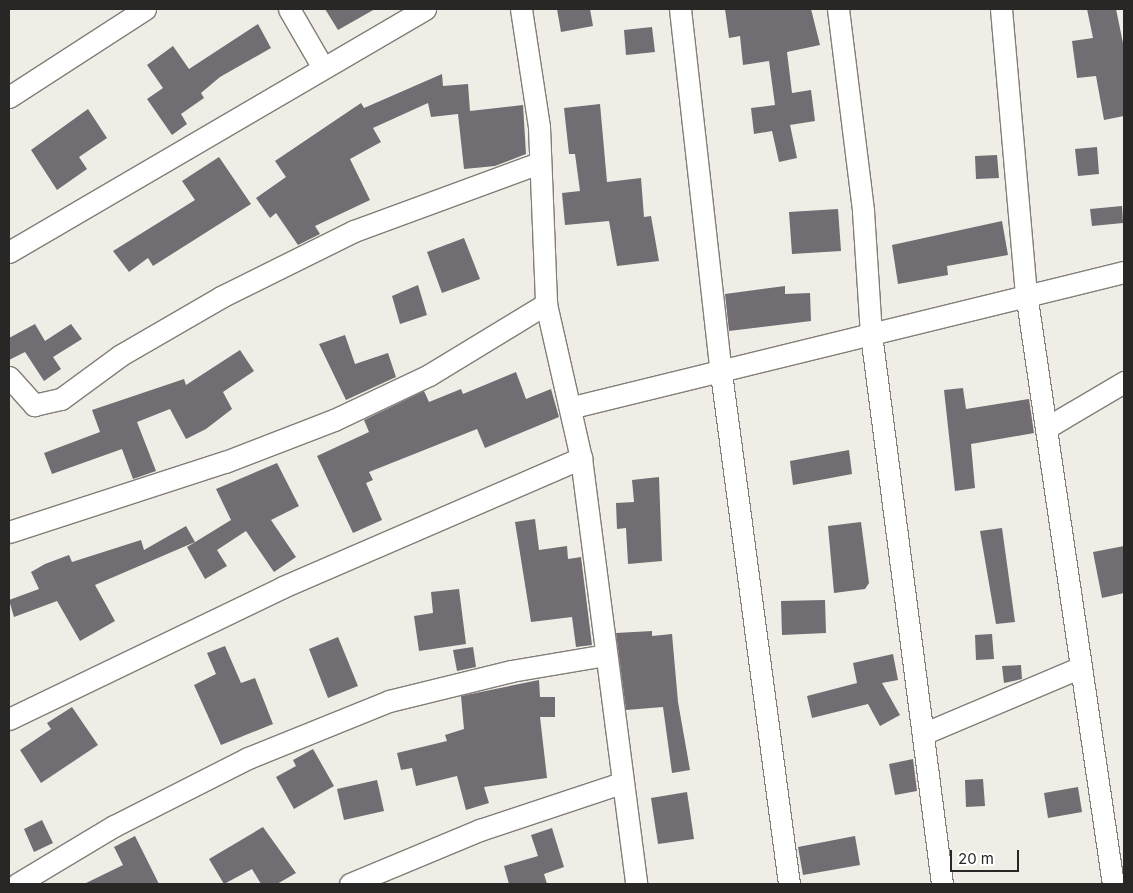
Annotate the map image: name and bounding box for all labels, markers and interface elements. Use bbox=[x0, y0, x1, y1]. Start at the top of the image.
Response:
scale bar bbox=[953, 840, 1022, 872]
text: 20 m bbox=[958, 849, 994, 868]

